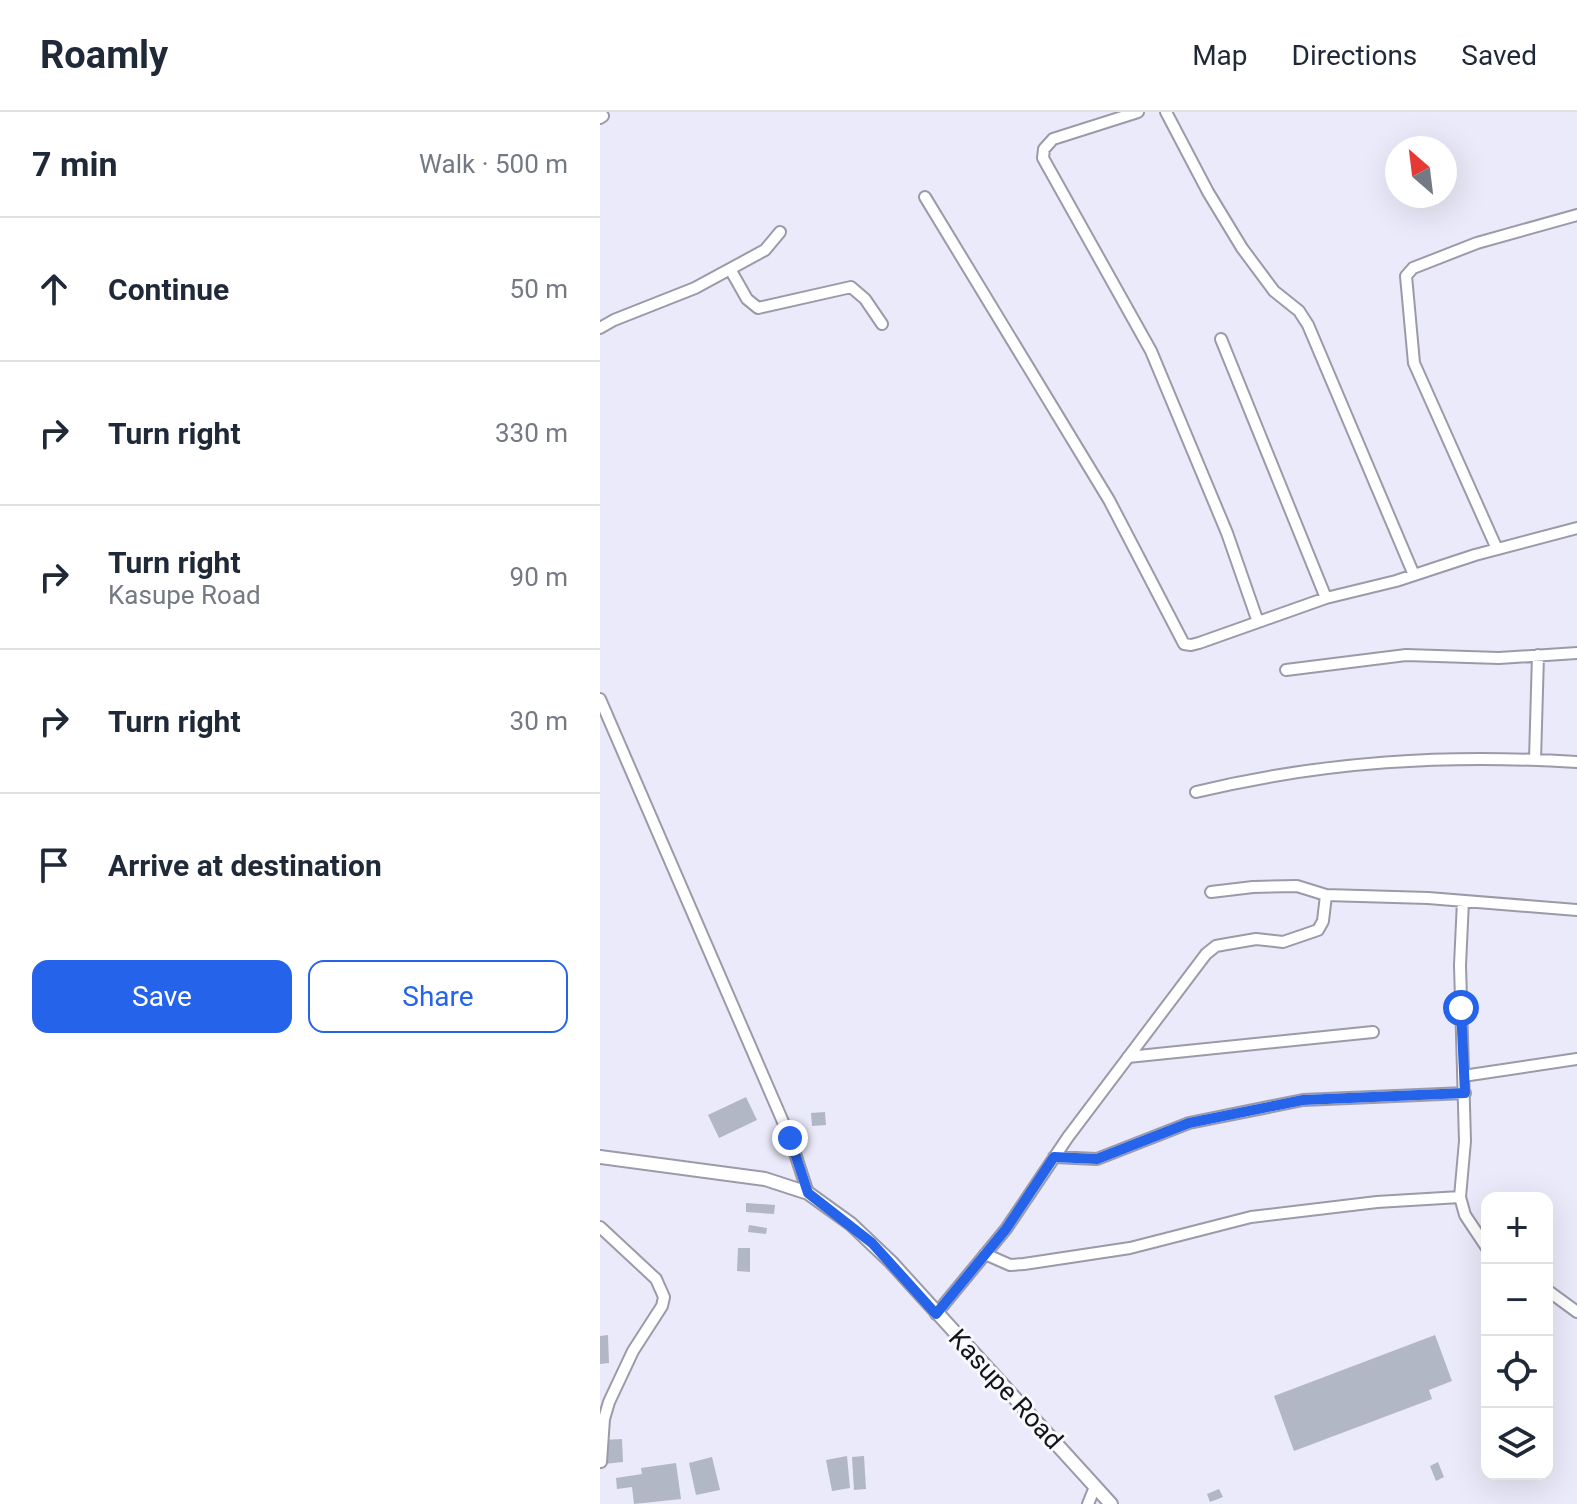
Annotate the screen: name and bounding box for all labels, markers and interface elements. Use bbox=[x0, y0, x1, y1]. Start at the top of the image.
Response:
text: Roamly bbox=[40, 33, 168, 77]
text: Map bbox=[1192, 39, 1248, 72]
text: Directions bbox=[1292, 39, 1417, 72]
text: Saved bbox=[1461, 39, 1537, 72]
north arrow bbox=[1385, 136, 1457, 208]
text: 7 min bbox=[32, 144, 117, 184]
text: Walk · 500 m bbox=[419, 149, 568, 179]
icon: ahead bbox=[32, 267, 76, 311]
text: Continue bbox=[108, 272, 229, 307]
text: 50 m bbox=[510, 274, 568, 304]
icon: right bbox=[32, 411, 76, 455]
text: Turn right bbox=[108, 416, 241, 451]
text: 330 m bbox=[495, 418, 568, 448]
text: Turn right bbox=[108, 545, 241, 580]
icon: right bbox=[32, 555, 76, 599]
text: 90 m bbox=[510, 562, 568, 592]
text: Kasupe Road bbox=[108, 580, 261, 610]
icon: right bbox=[32, 699, 76, 743]
text: Turn right bbox=[108, 704, 241, 739]
text: 30 m bbox=[510, 706, 568, 736]
icon: arrive bbox=[32, 843, 76, 887]
text: Arrive at destination bbox=[108, 848, 382, 883]
button: Save bbox=[32, 960, 292, 1033]
button: Share bbox=[308, 960, 568, 1033]
route start bbox=[1443, 990, 1479, 1026]
route end bbox=[772, 1120, 808, 1156]
map controls bbox=[1481, 1192, 1553, 1480]
button: + bbox=[1481, 1192, 1553, 1264]
button: − bbox=[1481, 1264, 1553, 1336]
street label: Kasupe Road bbox=[943, 1323, 1069, 1455]
button: locate bbox=[1481, 1336, 1553, 1408]
button: layers bbox=[1481, 1408, 1553, 1480]

